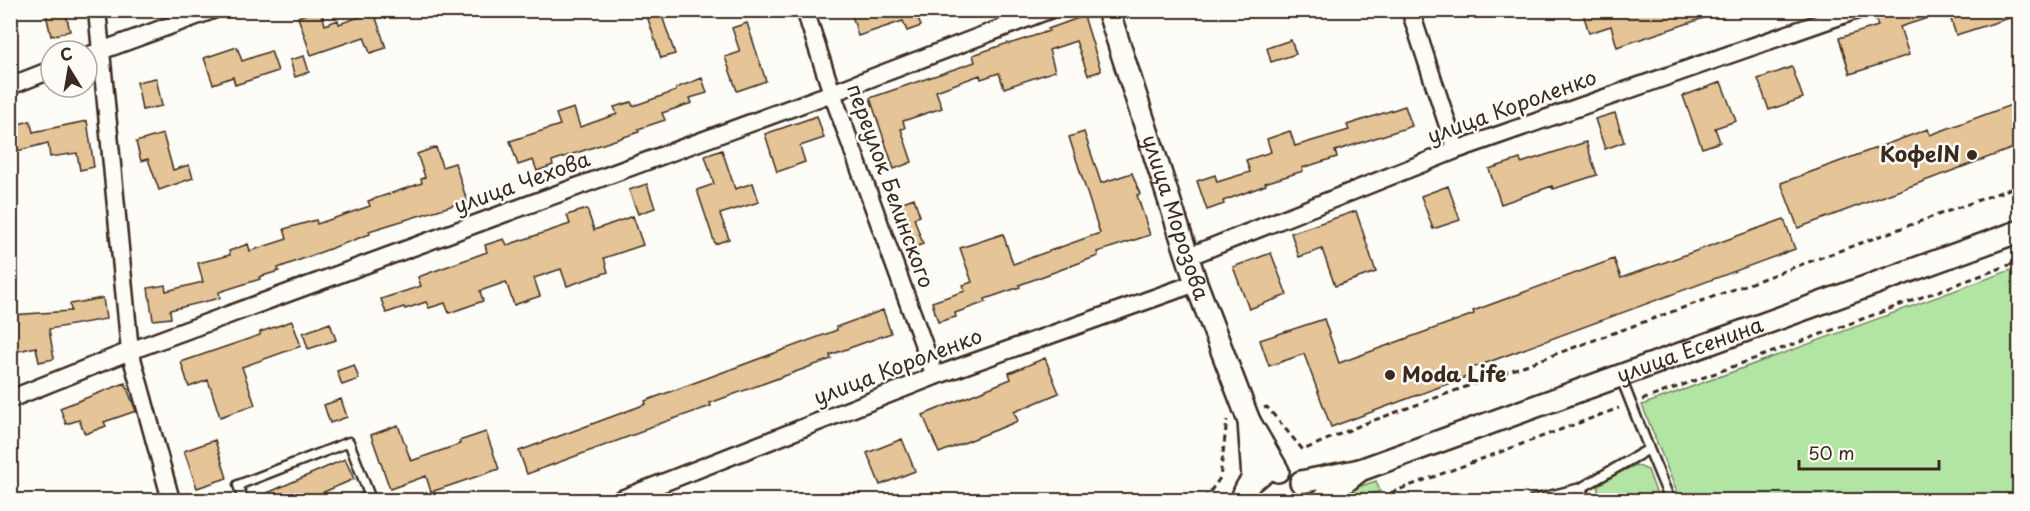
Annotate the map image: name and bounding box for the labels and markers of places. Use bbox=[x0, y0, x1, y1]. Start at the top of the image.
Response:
place label: КофеIN bbox=[1880, 137, 1960, 169]
marker: КофеIN bbox=[1965, 148, 1979, 162]
place label: Moda Life bbox=[1402, 357, 1507, 389]
marker: Moda Life bbox=[1383, 368, 1397, 382]

